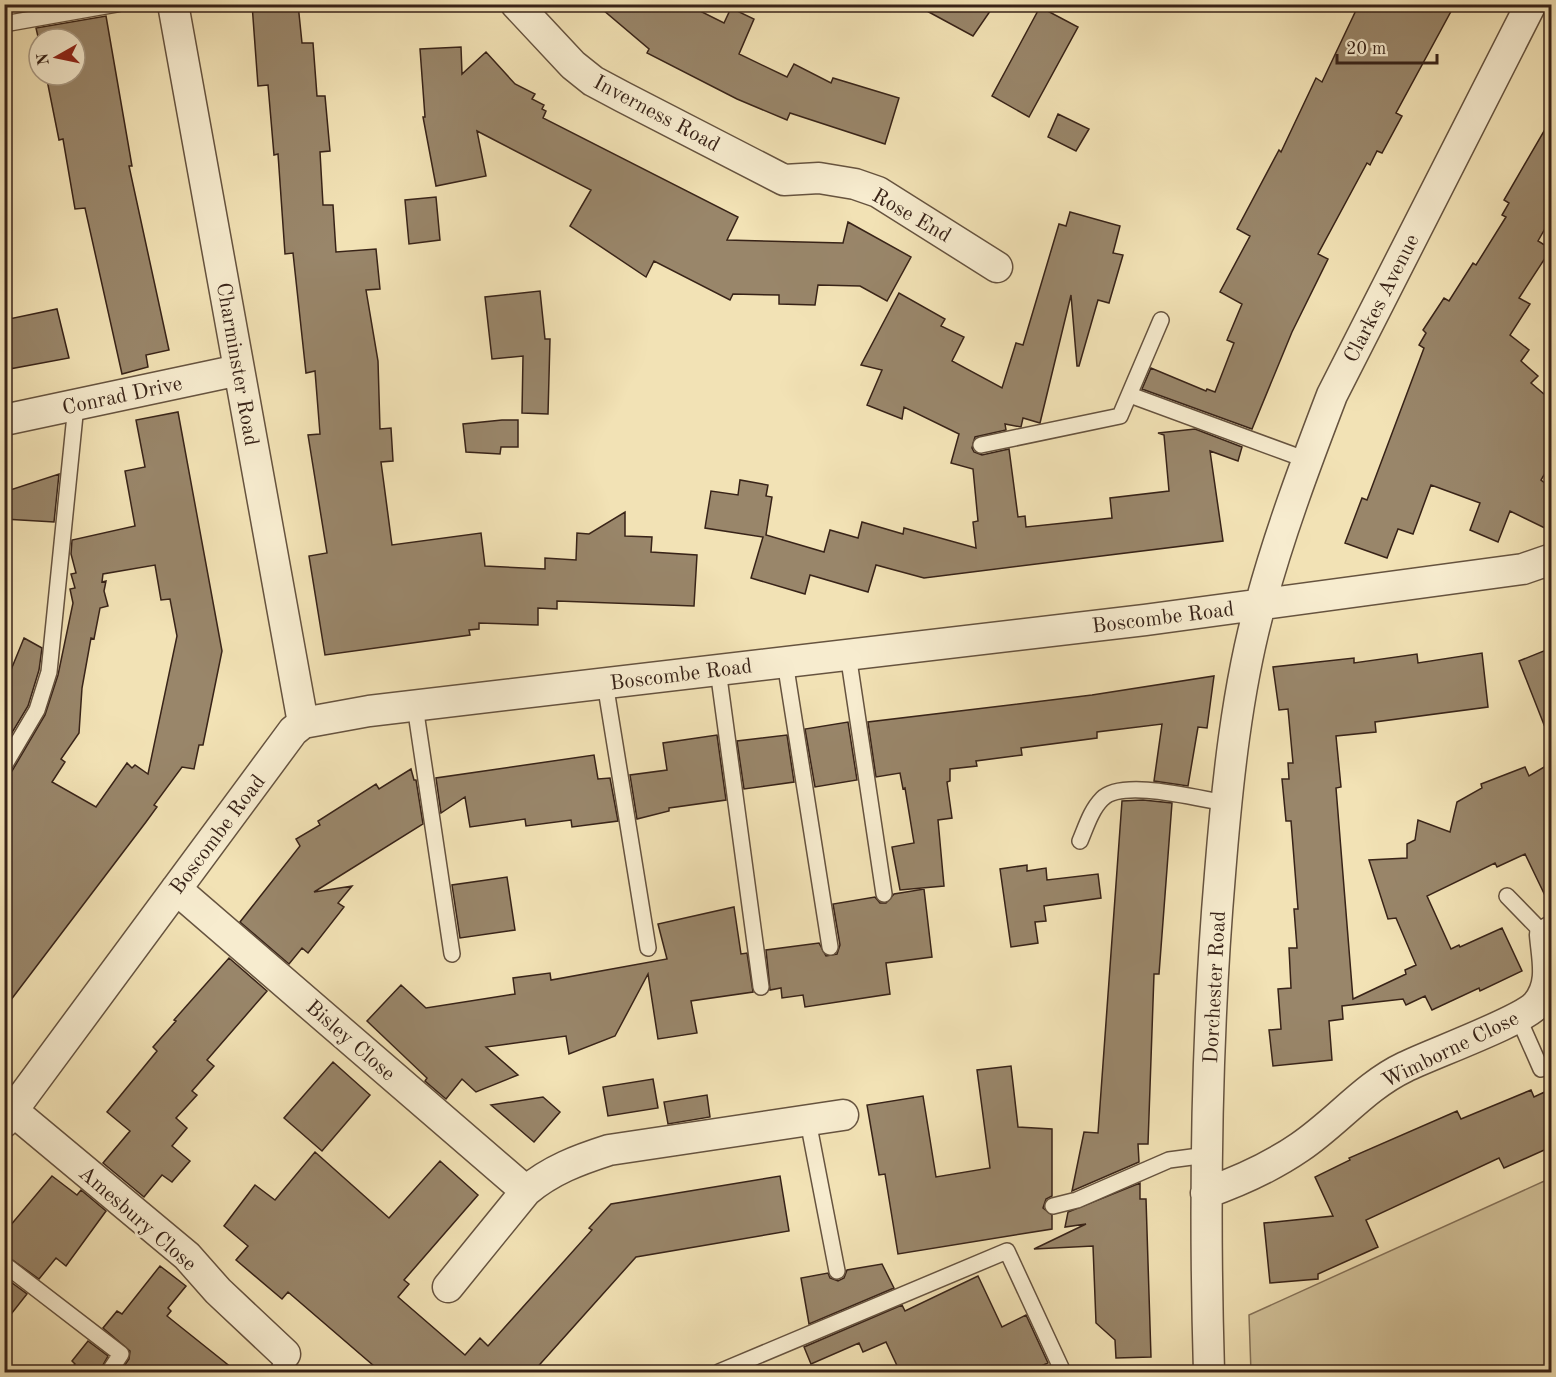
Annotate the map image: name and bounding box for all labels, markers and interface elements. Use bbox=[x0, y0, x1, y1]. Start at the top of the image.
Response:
north arrow bbox=[27, 27, 87, 87]
scale bar bbox=[1337, 27, 1438, 65]
text: 20 m bbox=[1346, 40, 1386, 58]
text: N bbox=[35, 51, 53, 66]
street label: Inverness Road bbox=[590, 72, 723, 156]
street label: Rose End bbox=[868, 185, 954, 247]
street label: Clarkes Avenue bbox=[1341, 231, 1424, 366]
street label: Charminster Road bbox=[212, 281, 261, 448]
street label: Conrad Drive bbox=[60, 374, 184, 419]
street label: Boscombe Road bbox=[1091, 599, 1236, 638]
street label: Boscombe Road bbox=[609, 656, 754, 695]
street label: Boscombe Road bbox=[167, 771, 270, 898]
street label: Dorchester Road bbox=[1201, 910, 1230, 1064]
street label: Bisley Close bbox=[301, 997, 399, 1085]
street label: Wimborne Close bbox=[1379, 1008, 1522, 1093]
street label: Amesbury Close bbox=[74, 1163, 200, 1276]

